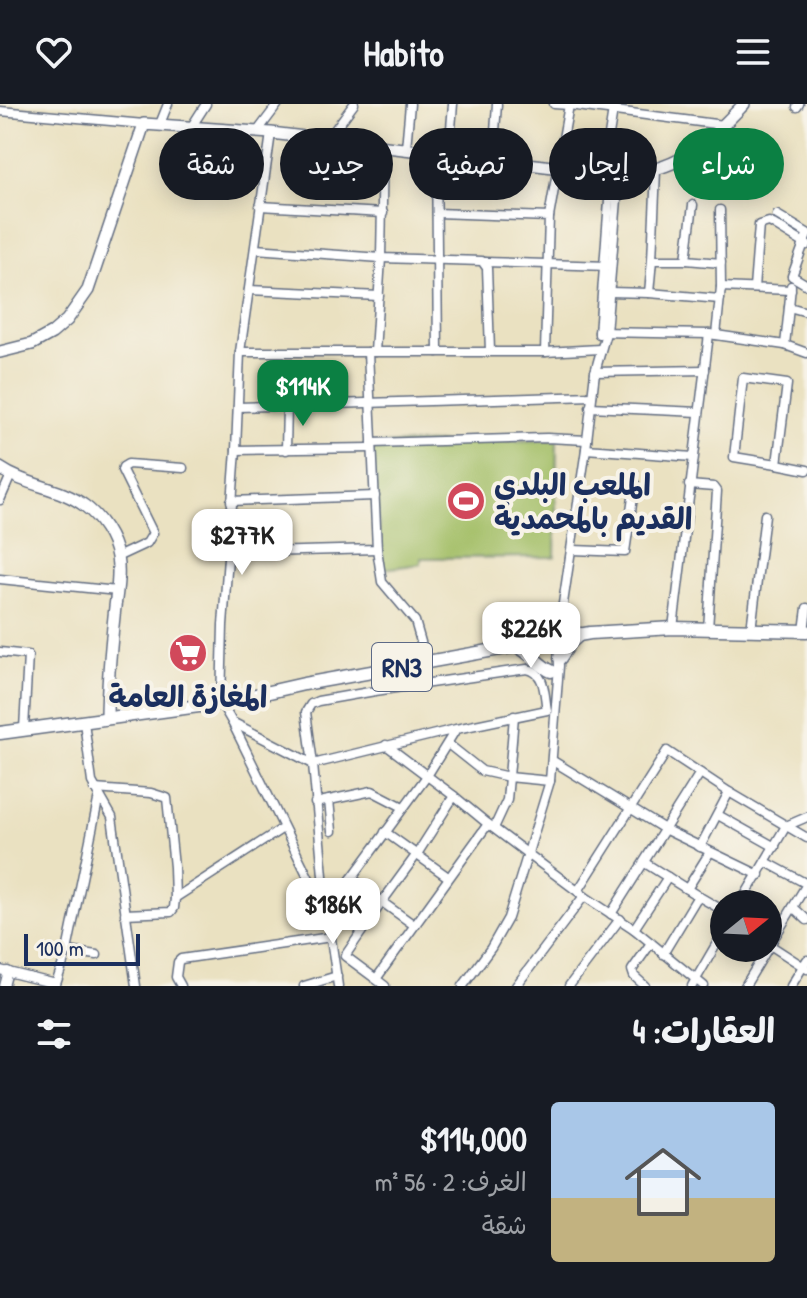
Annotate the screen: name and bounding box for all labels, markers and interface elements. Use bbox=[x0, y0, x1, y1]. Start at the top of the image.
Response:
text: Habito bbox=[363, 28, 444, 77]
icon: heart bbox=[32, 30, 76, 74]
icon: menu bbox=[731, 30, 775, 74]
chip: شقة bbox=[159, 128, 264, 200]
chip: جديد bbox=[280, 128, 393, 200]
chip: تصفية bbox=[409, 128, 533, 200]
chip: إيجار bbox=[549, 128, 657, 200]
chip: شراء bbox=[673, 128, 784, 200]
pin: $114K bbox=[247, 360, 359, 428]
text: $114K bbox=[275, 368, 331, 403]
place label: الملعب البلدي القديم بالمحمدية bbox=[494, 464, 692, 542]
sports icon: الملعب البلدي القديم بالمحمدية bbox=[445, 480, 487, 522]
pin: $277K bbox=[186, 509, 298, 577]
text: $277K bbox=[210, 517, 274, 552]
pin: $226K bbox=[475, 602, 587, 670]
text: $226K bbox=[500, 610, 562, 645]
supermarket icon: المغازة العامة bbox=[167, 632, 209, 674]
road number: RN3 bbox=[372, 643, 432, 691]
place label: المغازة العامة bbox=[109, 676, 267, 716]
pin: $186K bbox=[277, 878, 389, 946]
text: $186K bbox=[304, 886, 362, 921]
north arrow bbox=[710, 890, 782, 962]
map controls bbox=[710, 890, 782, 962]
scale bar bbox=[24, 930, 140, 966]
text: 100 m bbox=[36, 933, 84, 963]
text: العقارات: 4 bbox=[633, 1008, 775, 1054]
icon: filters bbox=[32, 1012, 76, 1056]
text: $114,000 bbox=[420, 1116, 527, 1162]
icon: home bbox=[615, 1134, 711, 1230]
text: الغرف: 2 · 56 m² bbox=[375, 1164, 527, 1199]
text: شقة bbox=[482, 1207, 527, 1242]

